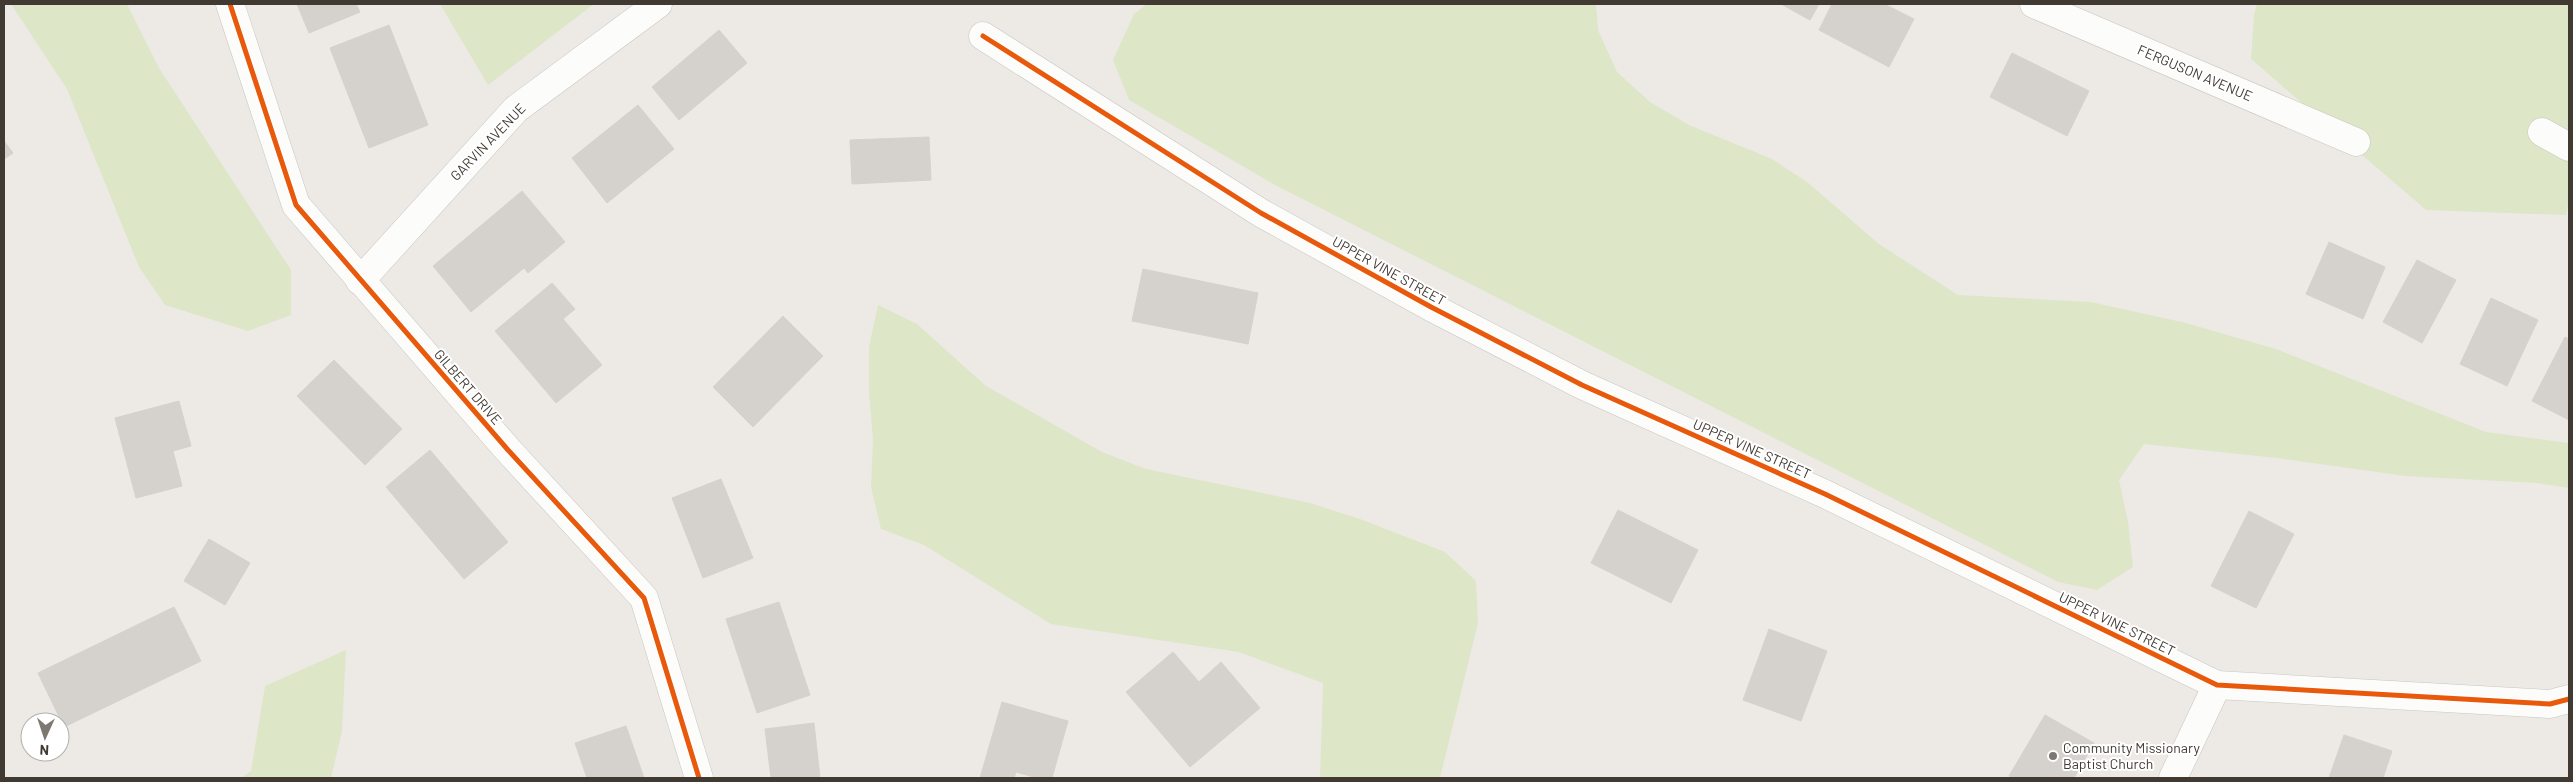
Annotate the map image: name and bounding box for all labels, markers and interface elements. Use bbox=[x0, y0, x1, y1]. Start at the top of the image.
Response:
street label: FERGUSON AVENUE bbox=[2135, 41, 2255, 104]
street label: GARVIN AVENUE bbox=[446, 99, 529, 184]
street label: UPPER VINE STREET bbox=[1329, 232, 1449, 309]
street label: GILBERT DRIVE bbox=[431, 346, 506, 428]
street label: UPPER VINE STREET bbox=[1691, 415, 1814, 482]
street label: UPPER VINE STREET bbox=[2056, 588, 2178, 659]
north arrow bbox=[20, 712, 70, 762]
place label: Community Missionary Baptist Church bbox=[2063, 739, 2200, 772]
text: N bbox=[39, 742, 49, 759]
marker: Community Missionary Baptist Church bbox=[2047, 750, 2059, 762]

